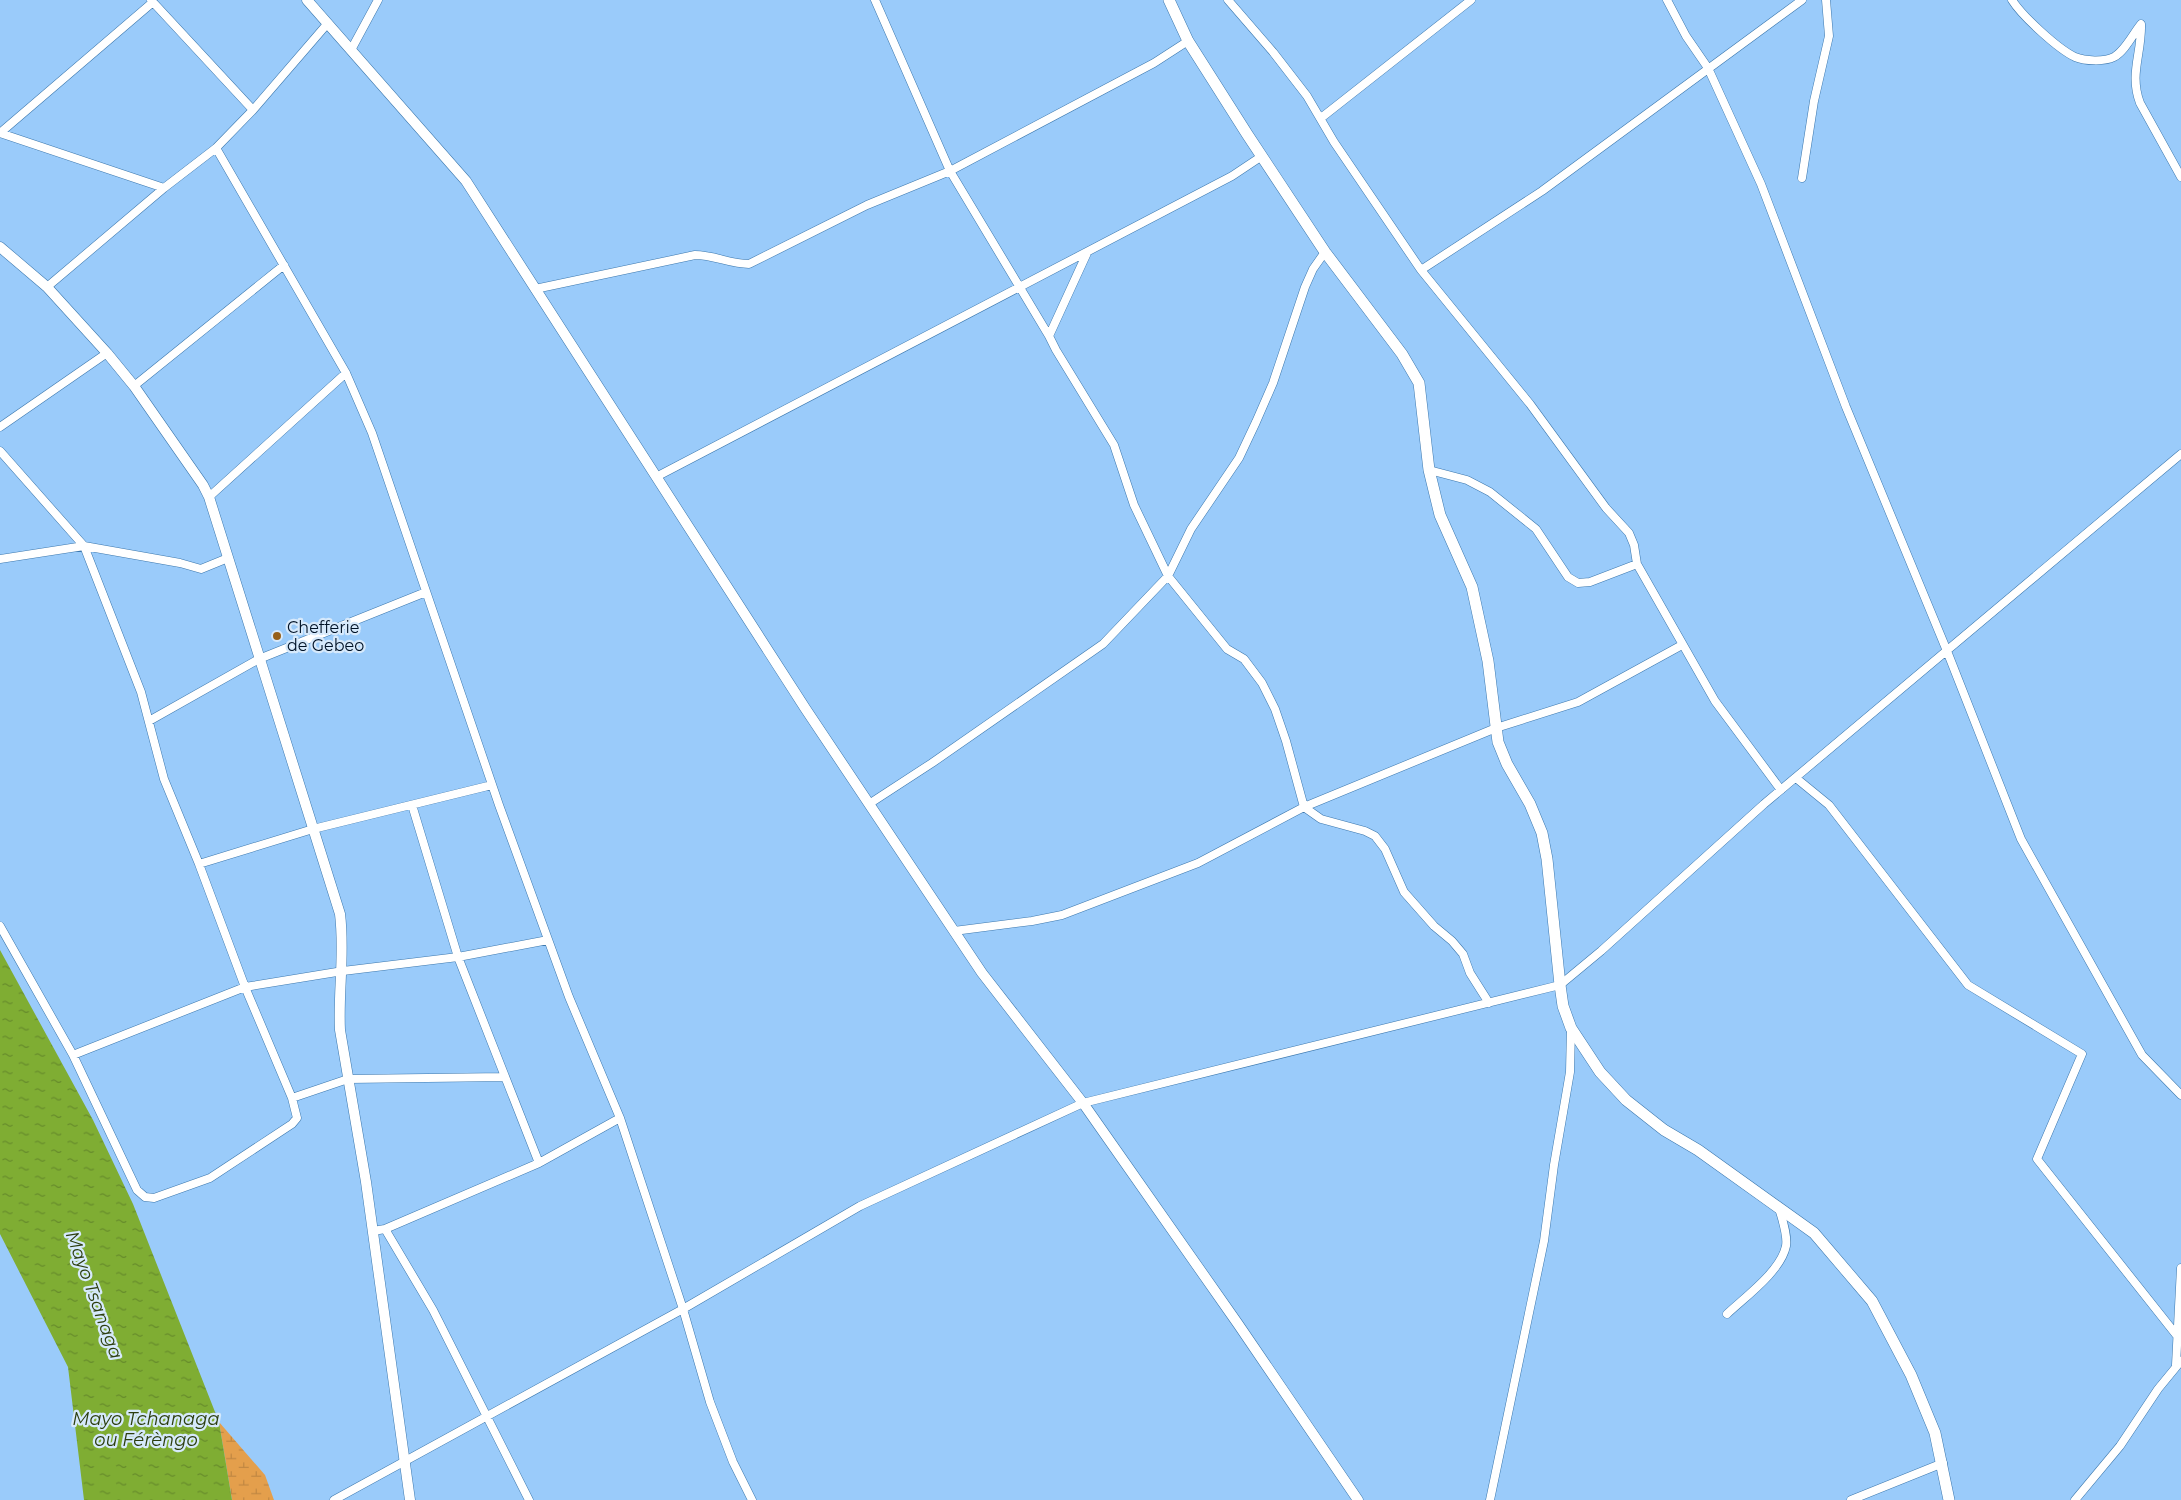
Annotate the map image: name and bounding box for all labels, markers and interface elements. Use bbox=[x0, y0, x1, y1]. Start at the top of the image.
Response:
place label: Chefferie de Gebeo bbox=[287, 618, 364, 655]
marker: Chefferie de Gebeo bbox=[271, 630, 283, 642]
water label: Mayo Tsanaga bbox=[61, 1228, 127, 1362]
water label: Mayo Tchanaga ou Férèngo bbox=[72, 1408, 220, 1451]

